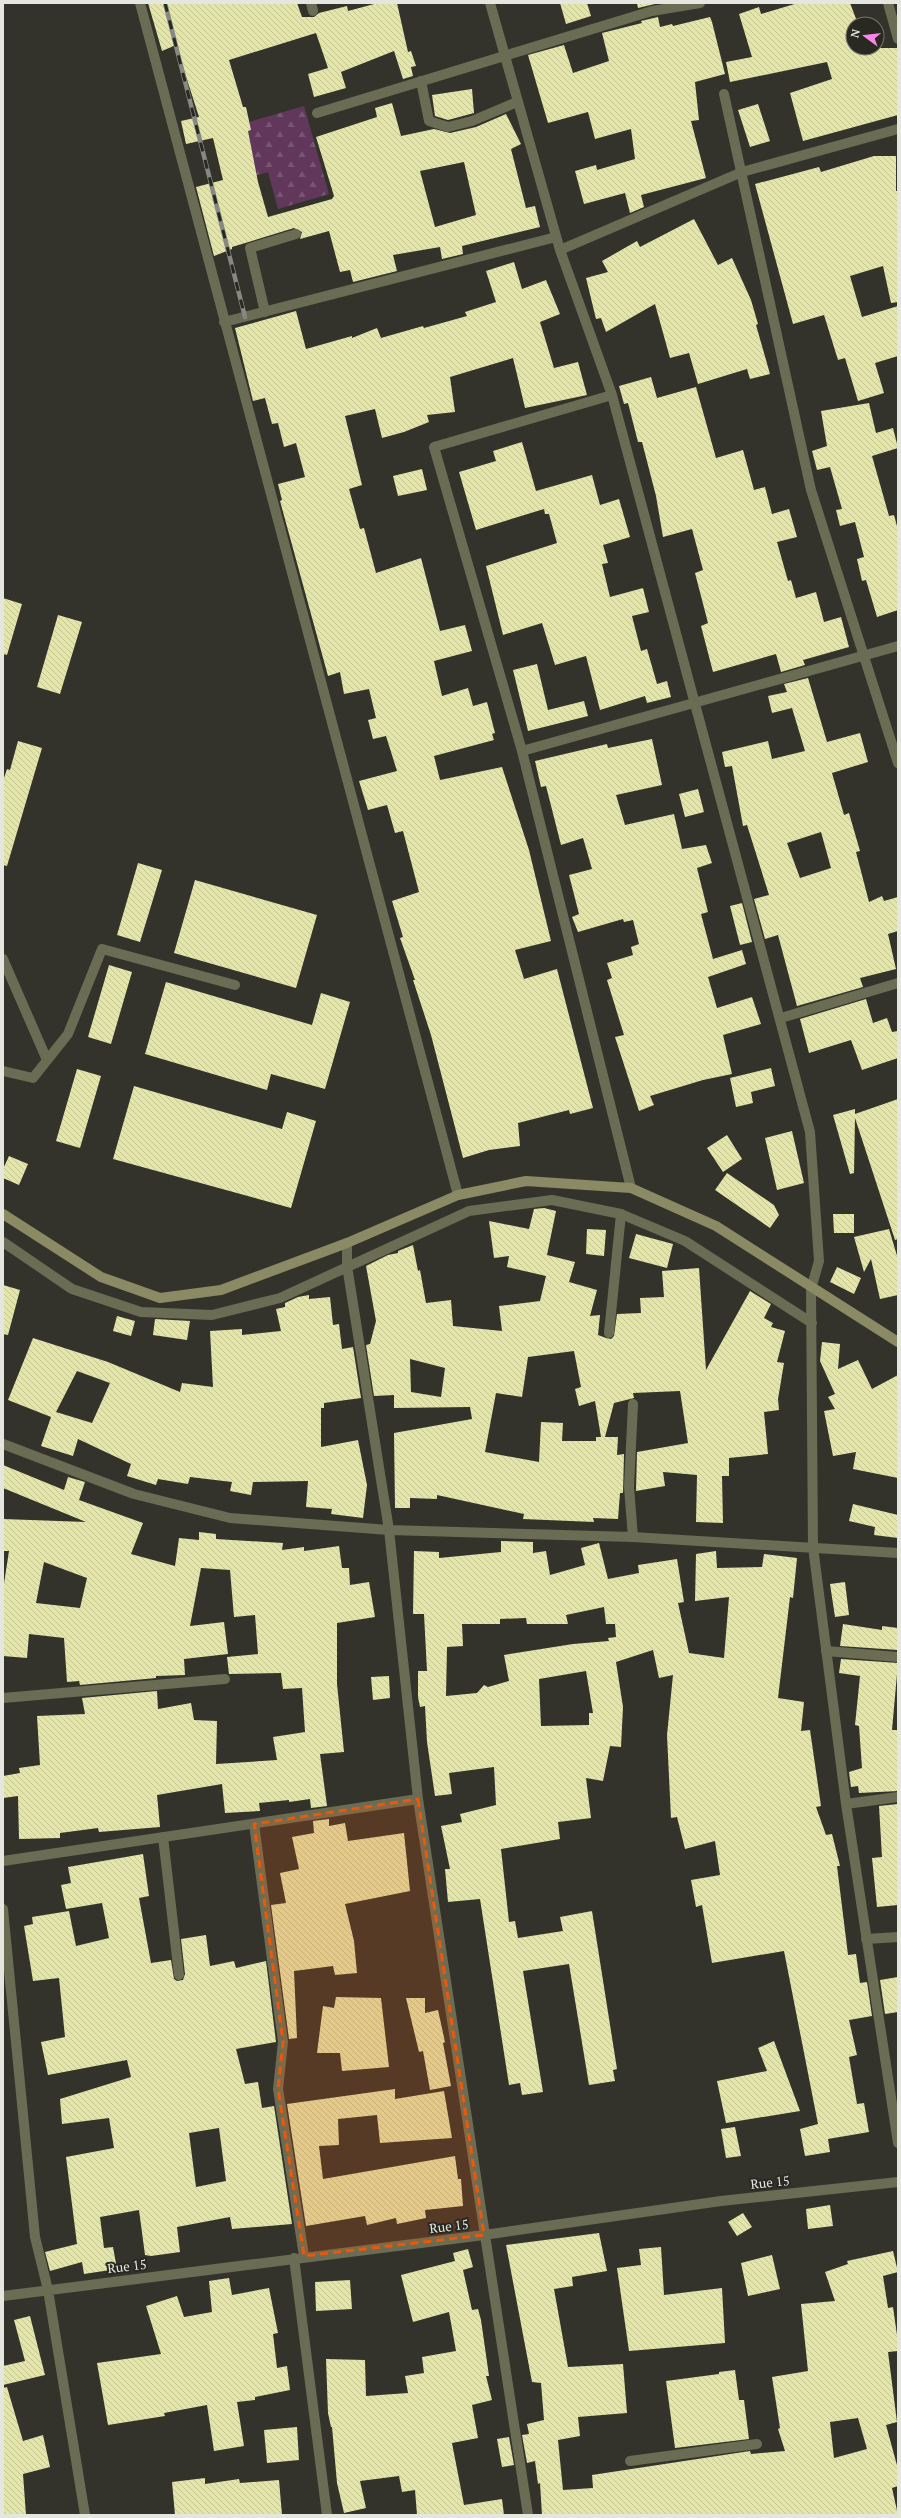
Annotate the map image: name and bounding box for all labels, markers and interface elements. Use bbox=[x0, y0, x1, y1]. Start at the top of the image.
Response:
north arrow bbox=[845, 16, 885, 56]
text: N bbox=[847, 27, 863, 39]
street label: Rue 15 bbox=[750, 2171, 790, 2193]
street label: Rue 15 bbox=[428, 2215, 470, 2237]
street label: Rue 15 bbox=[106, 2255, 148, 2277]

